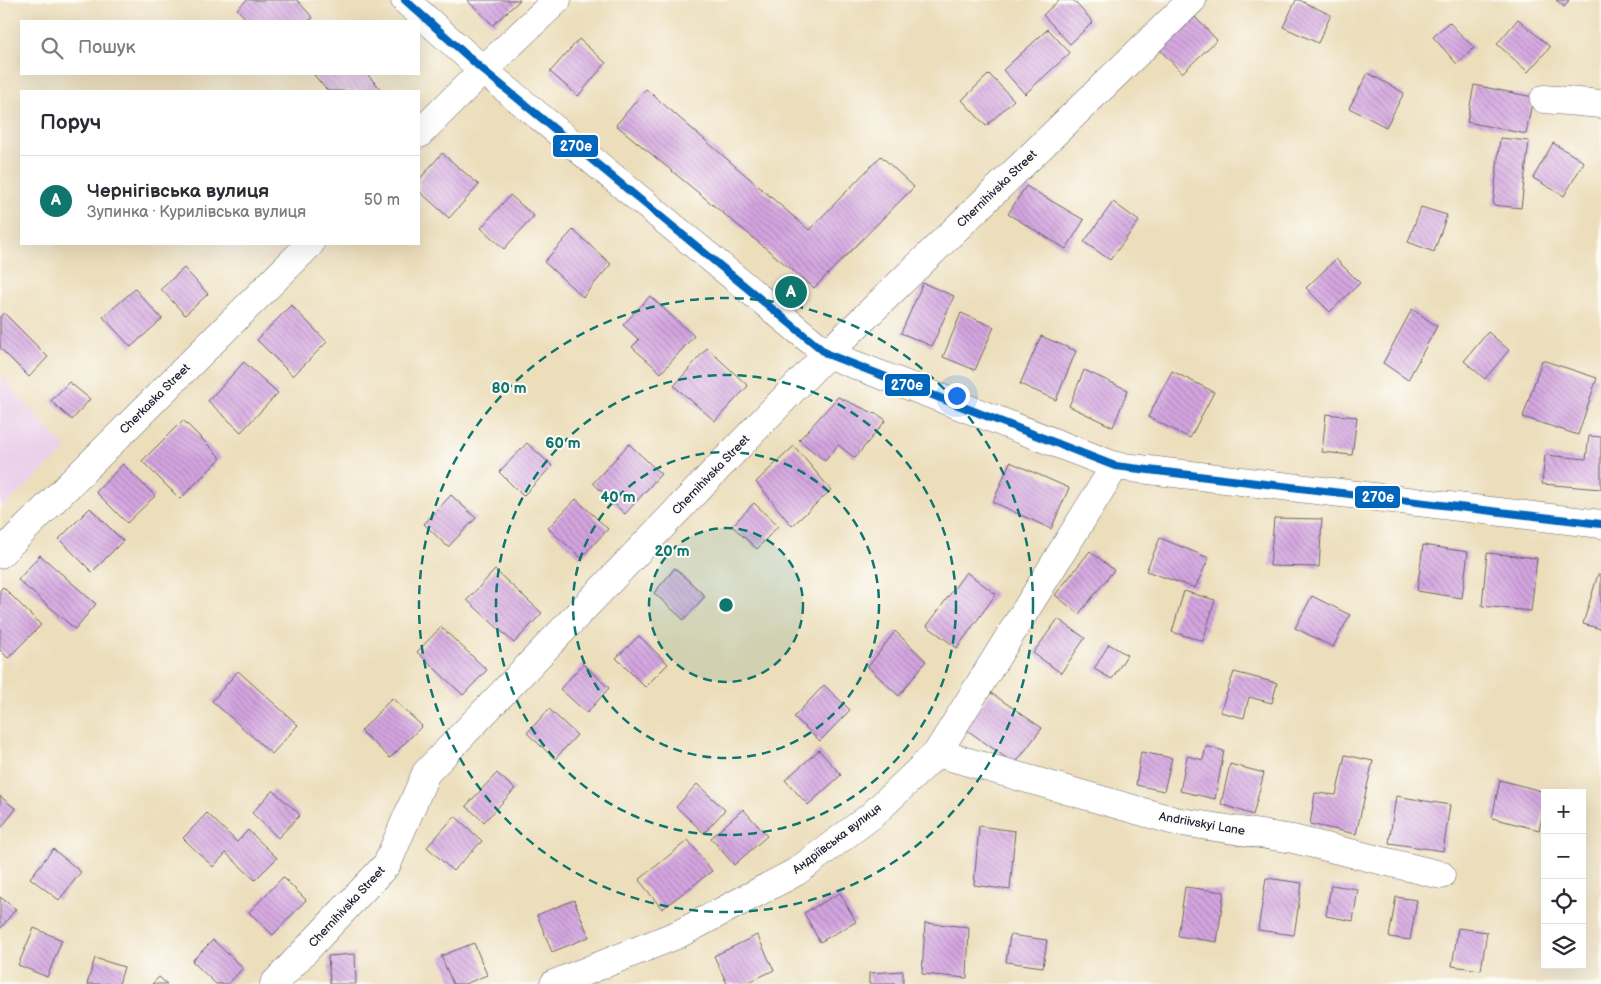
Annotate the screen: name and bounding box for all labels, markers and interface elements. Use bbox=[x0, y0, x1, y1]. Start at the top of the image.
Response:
search box bbox=[20, 20, 420, 75]
icon: search bbox=[38, 34, 66, 62]
text: Пошук bbox=[78, 36, 136, 59]
text: Поруч bbox=[40, 110, 101, 135]
line badge: 270е bbox=[552, 134, 599, 158]
text: 270е bbox=[560, 138, 592, 155]
street label: Chernihivska Street bbox=[954, 147, 1040, 231]
text: Чернігівська вулиця bbox=[87, 180, 269, 203]
text: A bbox=[51, 191, 61, 210]
text: 50 m bbox=[364, 191, 400, 210]
text: Зупинка · Курилівська вулиця bbox=[87, 203, 306, 222]
pin: A bbox=[775, 273, 807, 311]
street label: Cherkaska Street bbox=[117, 360, 194, 437]
line badge: 270е bbox=[884, 373, 931, 397]
text: 270е bbox=[891, 377, 923, 394]
text: 80 m bbox=[491, 379, 527, 398]
your location bbox=[944, 383, 970, 409]
street label: Chernihivska Street bbox=[669, 432, 753, 518]
text: 60 m bbox=[545, 434, 581, 453]
line badge: 270е bbox=[1354, 485, 1401, 509]
text: 40 m bbox=[600, 488, 636, 507]
text: 270е bbox=[1362, 489, 1394, 506]
text: 20 m bbox=[655, 542, 690, 561]
centre of rings bbox=[717, 596, 735, 614]
map controls bbox=[1541, 789, 1586, 969]
button: + bbox=[1541, 789, 1586, 834]
street label: Андріївська вулиця bbox=[789, 800, 885, 878]
street label: Andriivskyi Lane bbox=[1158, 809, 1246, 839]
button: − bbox=[1541, 834, 1586, 879]
street label: Chernihivska Street bbox=[306, 863, 389, 951]
button: locate bbox=[1541, 879, 1586, 924]
button: layers bbox=[1541, 924, 1586, 969]

